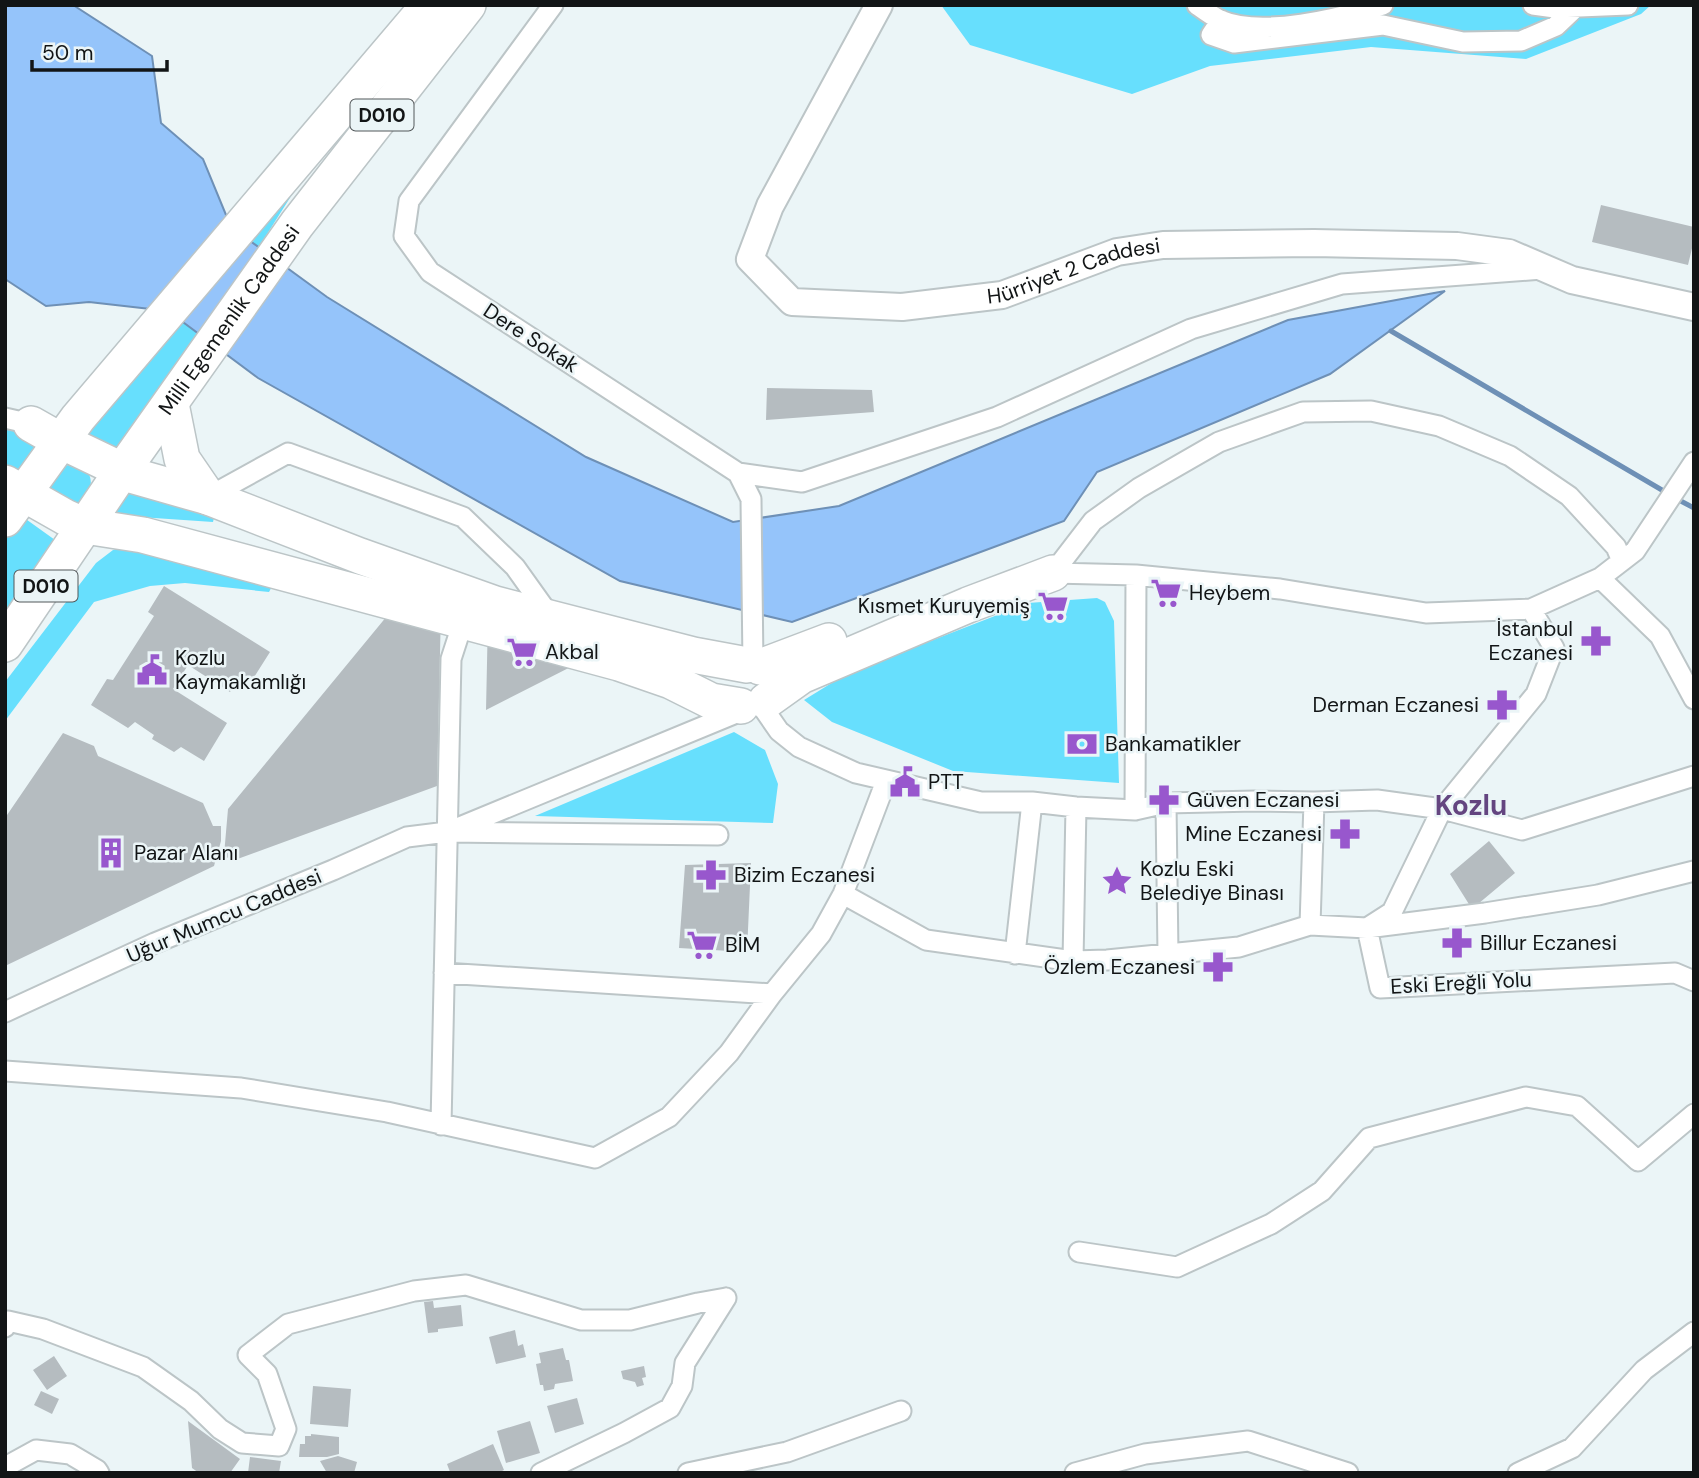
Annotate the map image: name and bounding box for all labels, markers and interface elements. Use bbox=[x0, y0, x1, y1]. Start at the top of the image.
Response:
scale bar bbox=[32, 28, 166, 72]
text: 50 m bbox=[42, 39, 93, 67]
road number: D010 bbox=[350, 99, 414, 130]
street label: Milli Egemenlik Caddesi bbox=[152, 219, 306, 421]
street label: Hürriyet 2 Caddesi bbox=[986, 232, 1162, 311]
street label: Dere Sokak bbox=[478, 297, 584, 379]
road number: D010 bbox=[14, 570, 78, 601]
supermarket icon: Heybem bbox=[1149, 576, 1183, 610]
place label: Heybem bbox=[1189, 579, 1270, 607]
supermarket icon: Kısmet Kuruyemiş bbox=[1036, 589, 1070, 623]
place label: Kısmet Kuruyemiş bbox=[858, 592, 1030, 620]
place label: İstanbul Eczanesi bbox=[1489, 615, 1573, 667]
pharmacy icon: İstanbul Eczanesi bbox=[1579, 624, 1613, 658]
supermarket icon: Akbal bbox=[505, 635, 539, 669]
place label: Akbal bbox=[545, 638, 599, 666]
place label: Kozlu Kaymakamlığı bbox=[175, 644, 306, 696]
public building icon: Kozlu Kaymakamlığı bbox=[135, 653, 169, 687]
pharmacy icon: Derman Eczanesi bbox=[1485, 688, 1519, 722]
place label: Derman Eczanesi bbox=[1313, 691, 1479, 719]
bank icon: Bankamatikler bbox=[1065, 727, 1099, 761]
place label: Bankamatikler bbox=[1105, 730, 1241, 758]
public building icon: PTT bbox=[888, 765, 922, 799]
place label: PTT bbox=[928, 768, 964, 796]
pharmacy icon: Güven Eczanesi bbox=[1147, 783, 1181, 817]
place label: Güven Eczanesi bbox=[1187, 786, 1340, 814]
district label: Kozlu bbox=[1435, 787, 1507, 824]
pharmacy icon: Mine Eczanesi bbox=[1328, 817, 1362, 851]
place label: Mine Eczanesi bbox=[1185, 820, 1322, 848]
building icon: Pazar Alanı bbox=[94, 836, 128, 870]
place label: Pazar Alanı bbox=[134, 839, 238, 867]
place label: Kozlu Eski Belediye Binası bbox=[1140, 855, 1284, 907]
pharmacy icon: Bizim Eczanesi bbox=[694, 858, 728, 892]
place label: Bizim Eczanesi bbox=[734, 861, 875, 889]
street label: Uğur Mumcu Caddesi bbox=[122, 862, 326, 970]
place icon: Kozlu Eski Belediye Binası bbox=[1100, 864, 1134, 898]
pharmacy icon: Billur Eczanesi bbox=[1440, 926, 1474, 960]
supermarket icon: BİM bbox=[685, 928, 719, 962]
place label: Billur Eczanesi bbox=[1480, 929, 1617, 957]
place label: BİM bbox=[725, 931, 760, 959]
pharmacy icon: Özlem Eczanesi bbox=[1201, 950, 1235, 984]
place label: Özlem Eczanesi bbox=[1044, 953, 1195, 981]
street label: Eski Ereğli Yolu bbox=[1390, 965, 1532, 1001]

